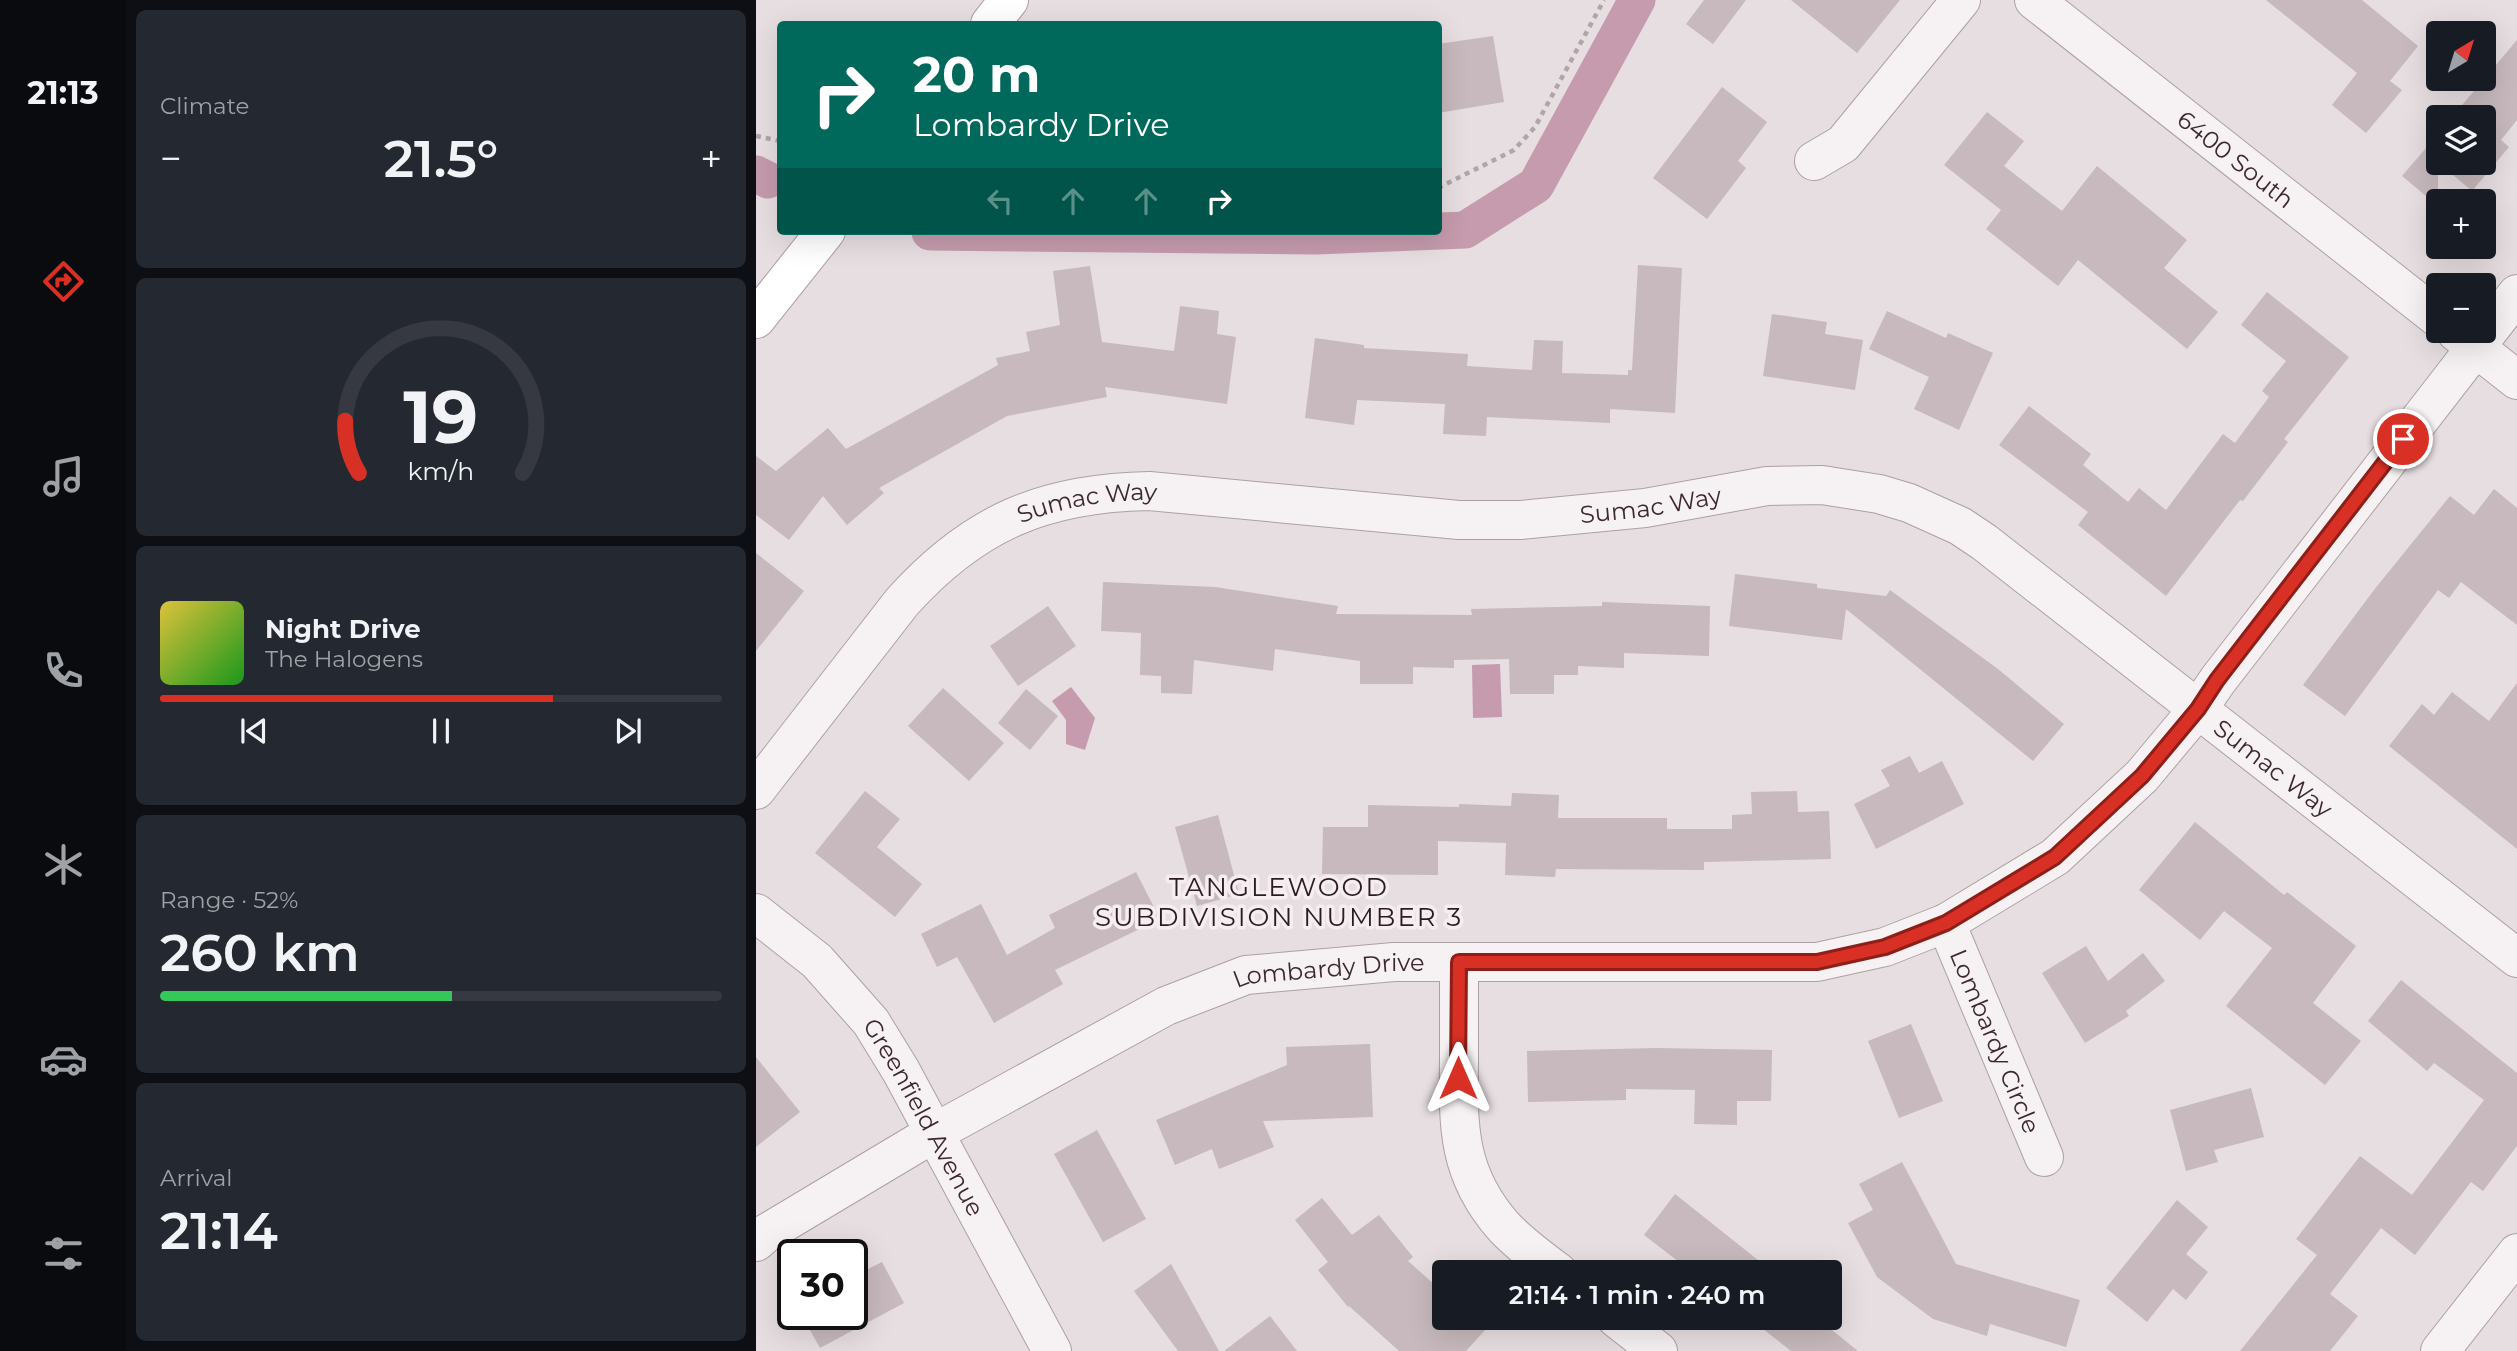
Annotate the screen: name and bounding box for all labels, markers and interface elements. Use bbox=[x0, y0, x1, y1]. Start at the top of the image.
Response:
north arrow bbox=[2426, 21, 2496, 91]
map controls bbox=[2426, 21, 2496, 343]
text: 20 m bbox=[913, 45, 1040, 104]
icon: right bbox=[798, 49, 889, 140]
text: 21:13 bbox=[27, 73, 99, 112]
text: Climate bbox=[160, 92, 249, 120]
street label: 6400 South bbox=[2172, 104, 2300, 214]
text: Lombardy Drive bbox=[913, 105, 1170, 144]
button: layers bbox=[2426, 105, 2496, 175]
text: 21.5° bbox=[384, 127, 498, 190]
text: − bbox=[160, 135, 182, 182]
text: + bbox=[700, 135, 722, 182]
icon: left bbox=[981, 182, 1019, 220]
icon: ahead bbox=[1054, 182, 1092, 220]
icon: ahead bbox=[1127, 182, 1165, 220]
icon: right bbox=[1200, 182, 1238, 220]
button: + bbox=[2426, 189, 2496, 259]
icon: directions bbox=[39, 257, 88, 306]
button: − bbox=[2426, 273, 2496, 343]
text: 19 bbox=[404, 374, 478, 462]
pin bbox=[2373, 409, 2433, 469]
icon: arrive bbox=[2384, 420, 2422, 458]
icon: music bbox=[39, 452, 88, 501]
text: km/h bbox=[408, 456, 474, 486]
street label: Sumac Way bbox=[1012, 476, 1158, 529]
street label: Sumac Way bbox=[1579, 480, 1723, 529]
text: Night Drive bbox=[265, 613, 421, 645]
text: The Halogens bbox=[265, 645, 423, 673]
icon: phone bbox=[39, 646, 88, 695]
icon: previous bbox=[235, 712, 273, 750]
icon: pause bbox=[422, 712, 460, 750]
icon: next bbox=[609, 712, 647, 750]
street label: Sumac Way bbox=[2208, 713, 2338, 823]
icon: climate bbox=[39, 840, 88, 889]
district label: TANGLEWOOD SUBDIVISION NUMBER 3 bbox=[1095, 871, 1463, 933]
text: Range · 52% bbox=[160, 886, 298, 914]
text: 260 km bbox=[160, 921, 360, 984]
street label: Lombardy Circle bbox=[1944, 945, 2047, 1137]
street label: Lombardy Drive bbox=[1228, 948, 1425, 993]
street label: Greenfield Avenue bbox=[858, 1013, 991, 1221]
icon: car bbox=[39, 1035, 88, 1084]
position arrow bbox=[1421, 1041, 1495, 1115]
text: Arrival bbox=[160, 1164, 233, 1192]
text: 21:14 bbox=[160, 1199, 278, 1262]
icon: filters bbox=[39, 1229, 88, 1278]
speed limit sign: 30 bbox=[777, 1239, 868, 1330]
text: 21:14 · 1 min · 240 m bbox=[1509, 1279, 1765, 1311]

